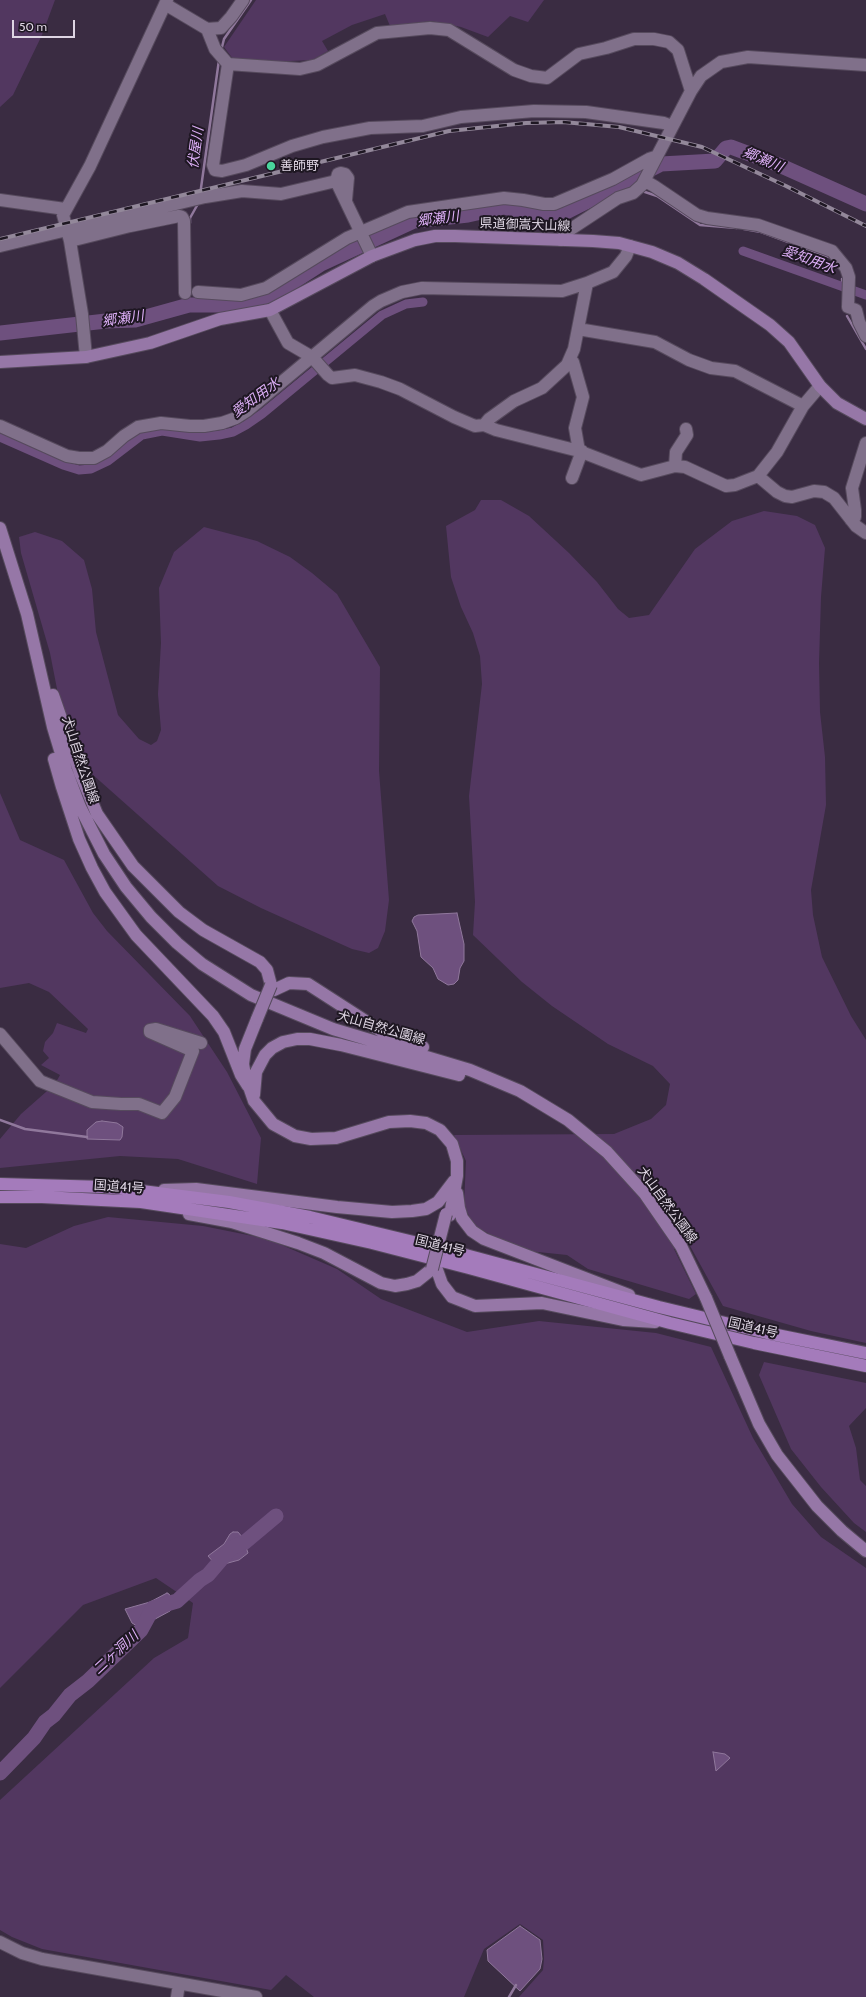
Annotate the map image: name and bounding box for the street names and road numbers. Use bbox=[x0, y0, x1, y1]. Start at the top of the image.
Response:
street label: 県道御嵩犬山線 bbox=[479, 216, 571, 234]
street label: 犬山自然公園線 bbox=[59, 714, 101, 806]
street label: 犬山自然公園線 bbox=[335, 1008, 427, 1048]
street label: 犬山自然公園線 bbox=[634, 1164, 700, 1246]
street label: 国道41号 bbox=[93, 1177, 145, 1197]
street label: 国道41号 bbox=[413, 1232, 467, 1260]
street label: 国道41号 bbox=[727, 1315, 779, 1341]

